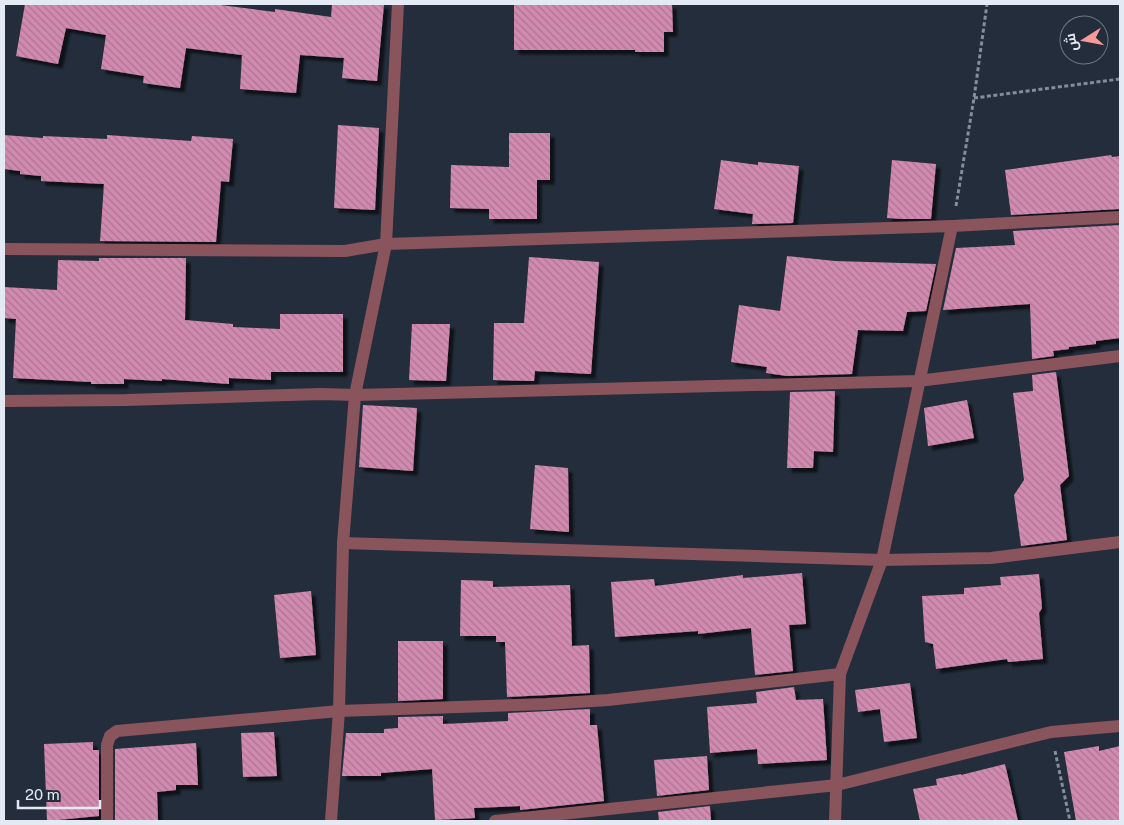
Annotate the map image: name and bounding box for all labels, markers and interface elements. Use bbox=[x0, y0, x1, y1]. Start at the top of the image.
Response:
north arrow bbox=[1059, 15, 1109, 65]
text: ش bbox=[1062, 32, 1082, 53]
scale bar bbox=[18, 778, 100, 810]
text: 20 m bbox=[25, 786, 60, 803]

